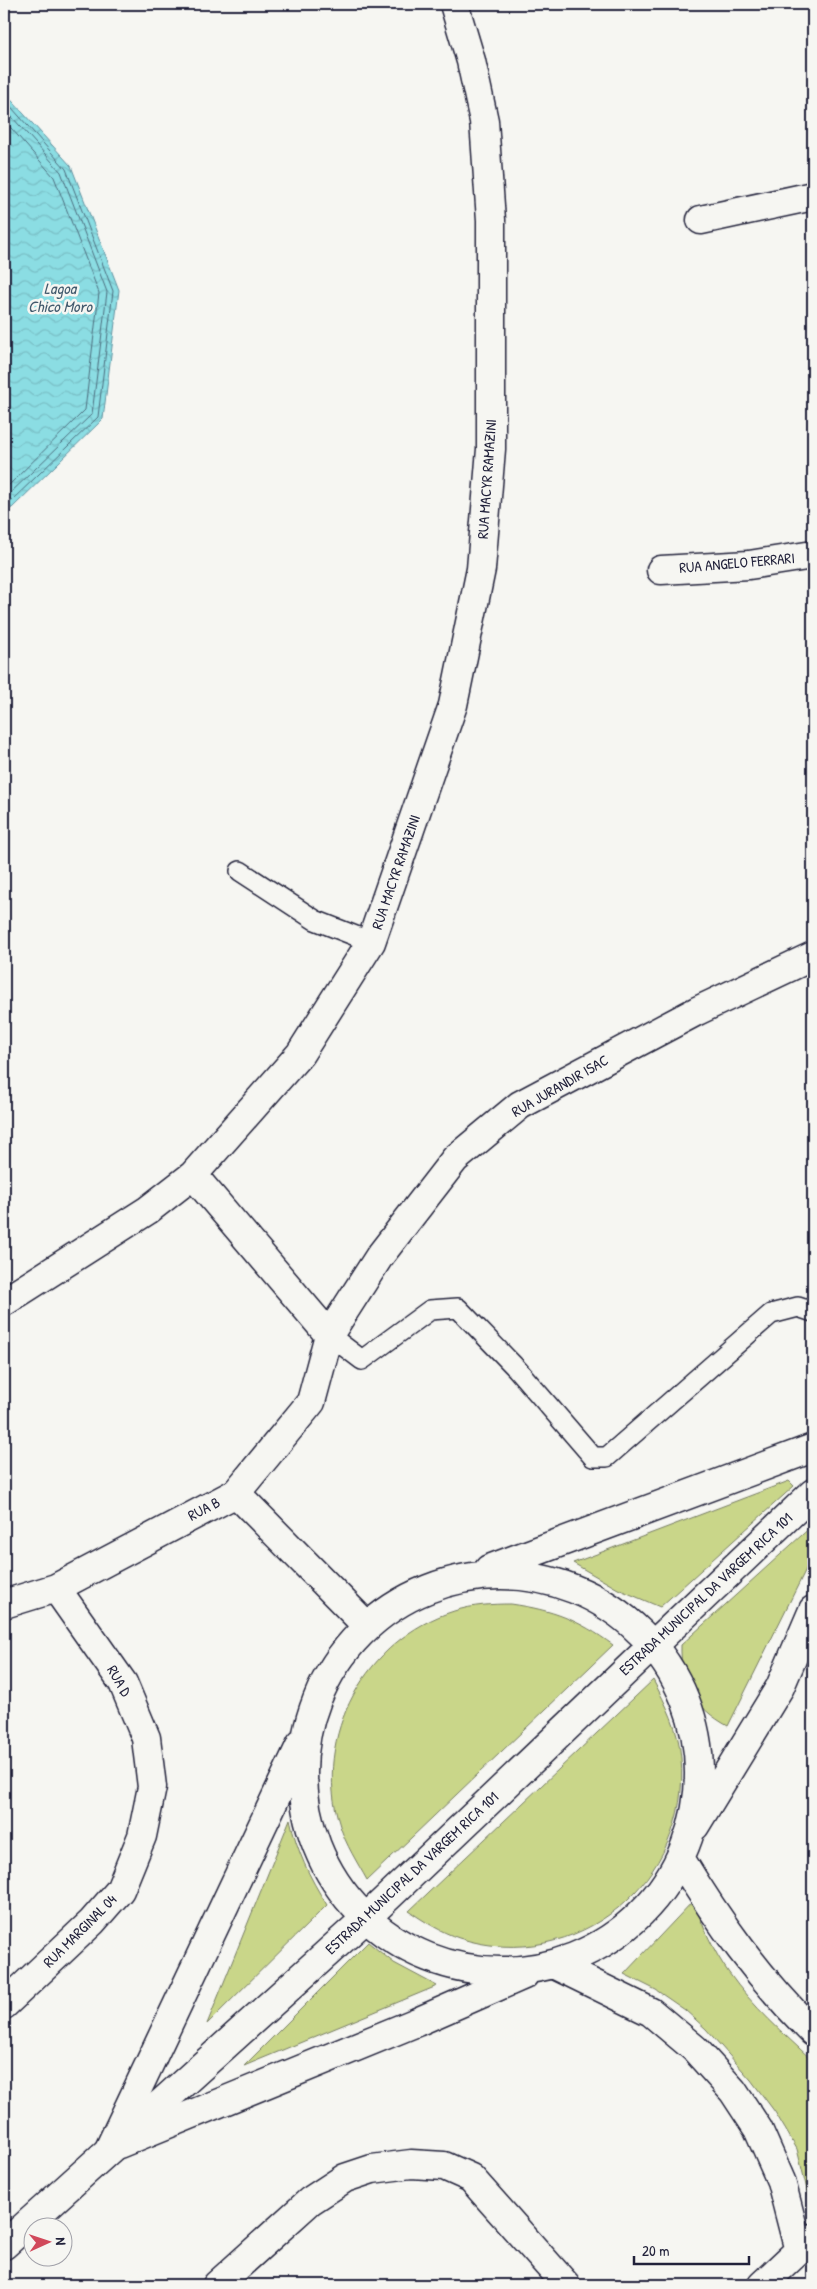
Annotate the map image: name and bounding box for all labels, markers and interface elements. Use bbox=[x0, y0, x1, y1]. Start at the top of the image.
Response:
water label: Lagoa Chico Moro bbox=[28, 277, 94, 317]
street label: RUA MACYR RAMAZINI bbox=[472, 418, 501, 540]
street label: RUA ANGELO FERRARI bbox=[678, 547, 796, 578]
street label: RUA MACYR RAMAZINI bbox=[366, 812, 425, 932]
street label: RUA JURANDIR ISAC bbox=[507, 1049, 612, 1122]
street label: RUA B bbox=[184, 1491, 223, 1526]
street label: ESTRADA MUNICIPAL DA VARGEM RICA 101 bbox=[614, 1507, 797, 1680]
street label: RUA D bbox=[102, 1661, 137, 1701]
street label: ESTRADA MUNICIPAL DA VARGEM RICA 101 bbox=[320, 1786, 503, 1959]
street label: RUA MARGINAL 04 bbox=[38, 1889, 121, 1972]
north arrow bbox=[22, 2216, 72, 2266]
scale bar bbox=[634, 2234, 750, 2266]
text: N bbox=[52, 2237, 71, 2246]
text: 20 m bbox=[642, 2240, 669, 2261]

